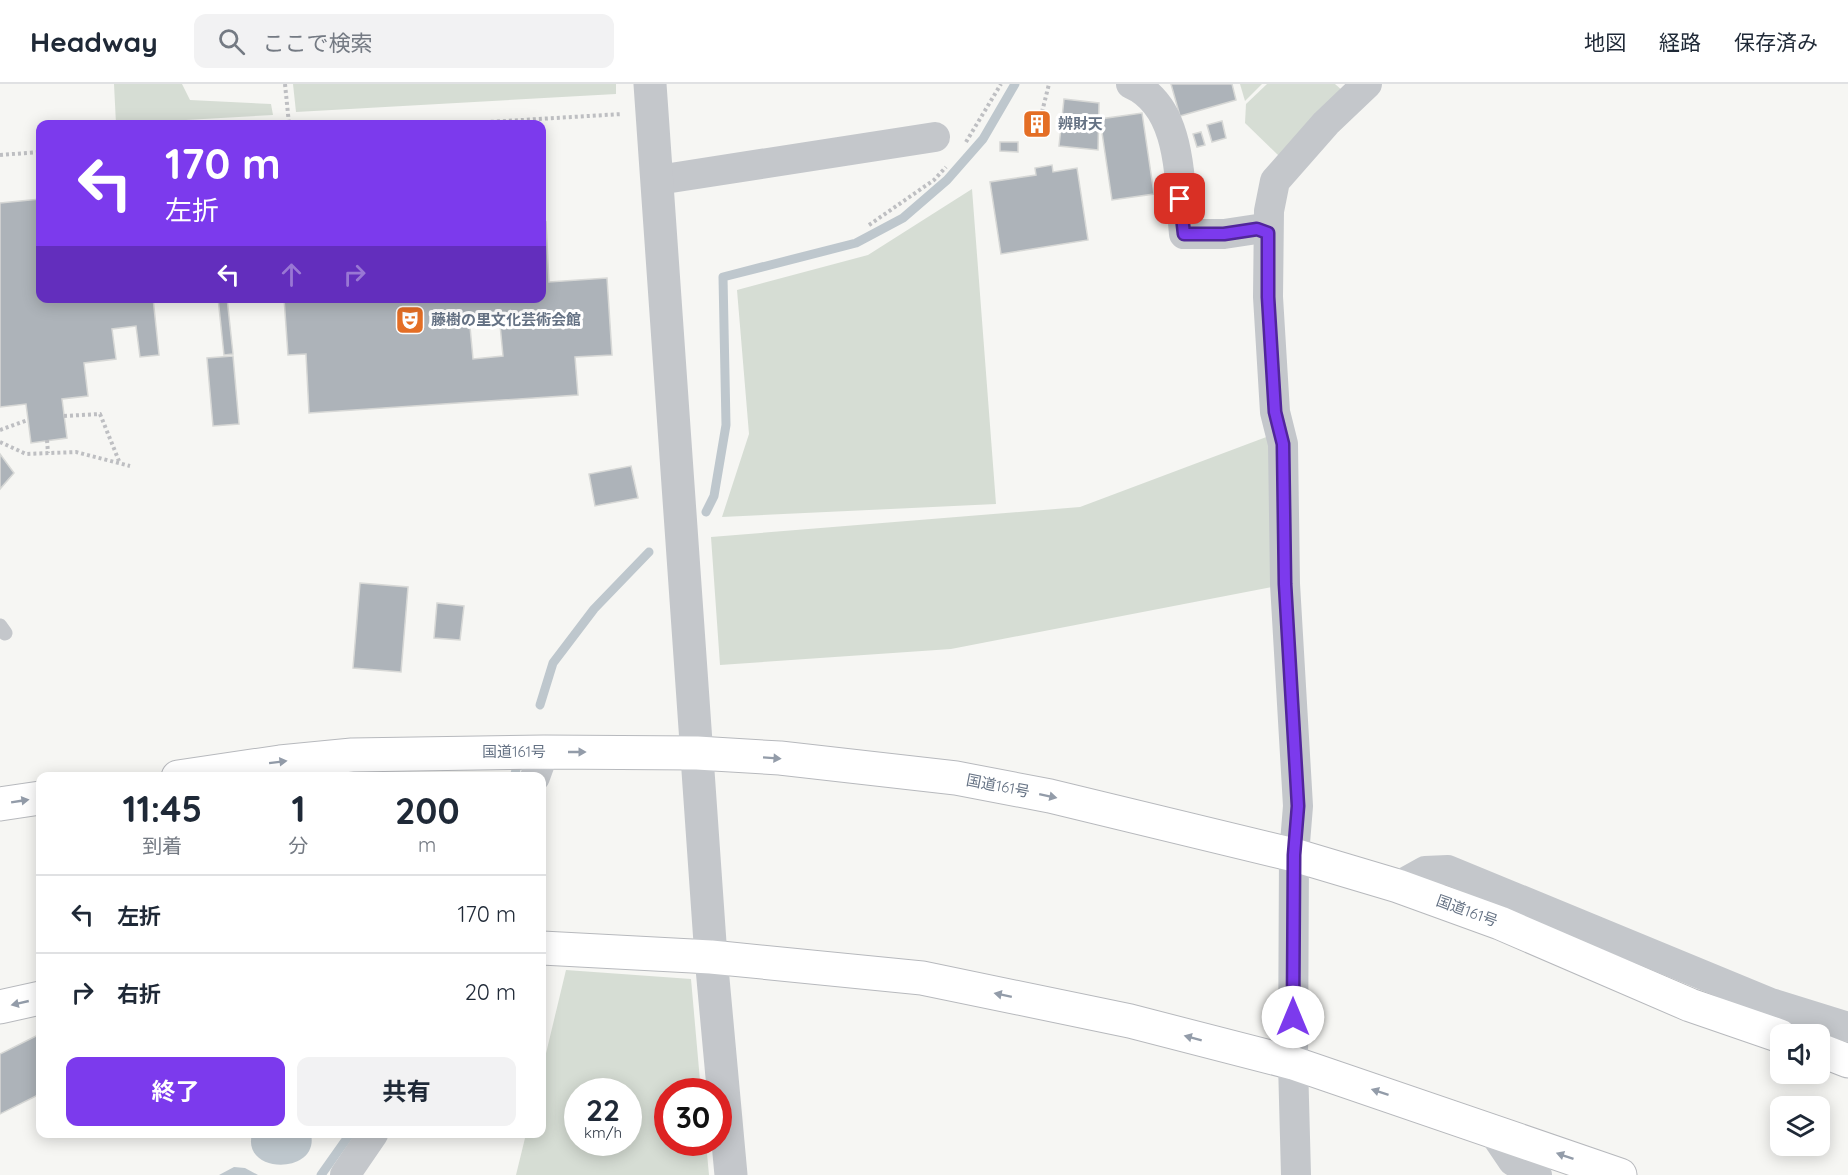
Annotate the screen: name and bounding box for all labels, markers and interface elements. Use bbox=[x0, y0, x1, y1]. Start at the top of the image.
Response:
search box bbox=[194, 14, 614, 68]
text: Headway bbox=[30, 24, 158, 59]
icon: search bbox=[215, 25, 248, 58]
text: ここで検索 bbox=[263, 29, 373, 57]
text: 地図 bbox=[1584, 29, 1626, 55]
text: 経路 bbox=[1659, 29, 1701, 55]
text: 保存済み bbox=[1734, 29, 1818, 55]
building icon: 辨財天 bbox=[1021, 108, 1053, 140]
place label: 辨財天 bbox=[1058, 114, 1103, 133]
text: 170 m bbox=[165, 137, 281, 190]
icon: left bbox=[66, 144, 144, 222]
pin bbox=[1154, 173, 1205, 224]
icon: arrive bbox=[1163, 182, 1196, 215]
text: 左折 bbox=[165, 193, 219, 227]
icon: left bbox=[212, 258, 245, 291]
icon: ahead bbox=[275, 258, 308, 291]
icon: right bbox=[338, 258, 371, 291]
theatre icon: 藤樹の里文化芸術会館 bbox=[394, 304, 426, 336]
place label: 藤樹の里文化芸術会館 bbox=[431, 310, 581, 329]
street label: 国道161号 bbox=[482, 742, 546, 761]
one-way arrow bbox=[568, 747, 587, 757]
one-way arrow bbox=[763, 753, 782, 762]
one-way arrow bbox=[268, 757, 287, 767]
street label: 国道161号 bbox=[965, 770, 1031, 801]
text: 11:45 bbox=[122, 786, 202, 831]
text: 1 bbox=[291, 786, 306, 831]
text: 200 bbox=[395, 788, 460, 833]
one-way arrow bbox=[1039, 791, 1057, 801]
one-way arrow bbox=[11, 796, 30, 805]
text: m bbox=[418, 832, 436, 857]
text: 到着 bbox=[142, 833, 182, 858]
text: 分 bbox=[289, 833, 309, 858]
street label: 国道161号 bbox=[1434, 891, 1501, 930]
icon: left bbox=[66, 898, 99, 931]
text: 170 m bbox=[457, 900, 516, 928]
text: 左折 bbox=[117, 902, 161, 930]
icon: right bbox=[66, 976, 99, 1009]
text: 20 m bbox=[465, 978, 516, 1006]
text: 右折 bbox=[117, 980, 161, 1008]
position arrow bbox=[1261, 985, 1325, 1049]
one-way arrow bbox=[993, 990, 1012, 999]
one-way arrow bbox=[11, 998, 29, 1008]
map controls bbox=[1770, 1024, 1830, 1156]
button: sound bbox=[1770, 1024, 1830, 1084]
one-way arrow bbox=[1184, 1032, 1202, 1042]
button: 終了 bbox=[66, 1057, 285, 1126]
button: 共有 bbox=[297, 1057, 516, 1126]
speed limit sign: 30 bbox=[654, 1078, 732, 1156]
one-way arrow bbox=[1371, 1087, 1389, 1096]
text: 22 bbox=[586, 1091, 620, 1129]
button: layers bbox=[1770, 1096, 1830, 1156]
text: km/h bbox=[584, 1123, 622, 1142]
one-way arrow bbox=[1556, 1150, 1574, 1160]

